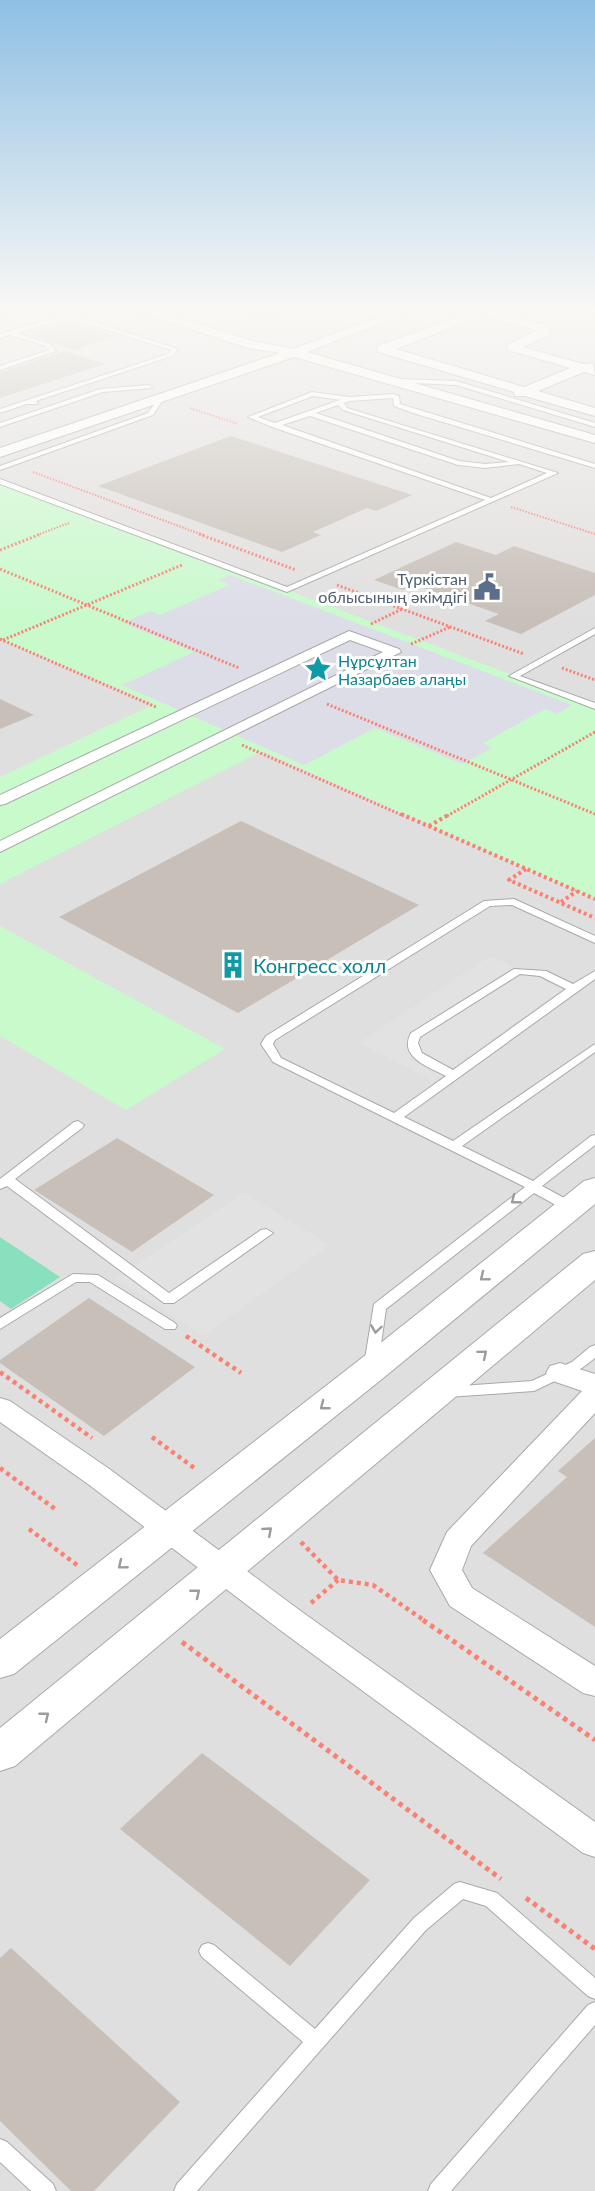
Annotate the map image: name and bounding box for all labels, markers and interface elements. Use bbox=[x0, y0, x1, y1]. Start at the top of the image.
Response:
place label: Түркістан облысының әкімдігі bbox=[318, 569, 467, 606]
public building icon: Түркістан облысының әкімдігі bbox=[472, 572, 502, 602]
place label: Нұрсұлтан Назарбаев алаңы bbox=[338, 651, 466, 688]
place icon: Нұрсұлтан Назарбаев алаңы bbox=[303, 654, 333, 684]
building icon: Конгресс холл bbox=[218, 950, 248, 980]
place label: Конгресс холл bbox=[253, 953, 386, 977]
one-way arrow bbox=[511, 1193, 522, 1204]
one-way arrow bbox=[480, 1270, 491, 1281]
one-way arrow bbox=[370, 1324, 382, 1333]
one-way arrow bbox=[477, 1350, 488, 1361]
one-way arrow bbox=[320, 1399, 331, 1410]
one-way arrow bbox=[262, 1527, 272, 1538]
one-way arrow bbox=[117, 1558, 128, 1569]
one-way arrow bbox=[189, 1589, 200, 1600]
one-way arrow bbox=[38, 1713, 49, 1724]

